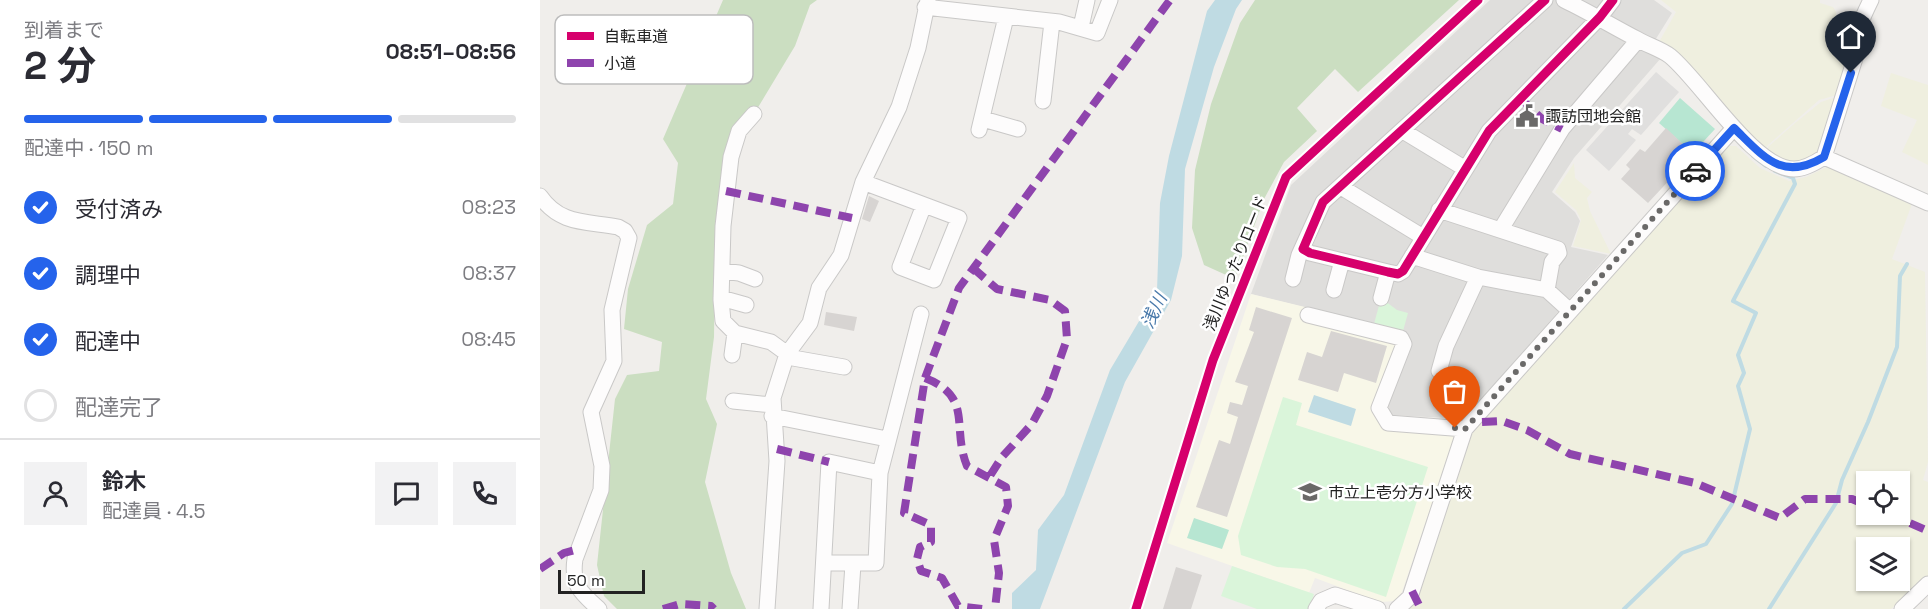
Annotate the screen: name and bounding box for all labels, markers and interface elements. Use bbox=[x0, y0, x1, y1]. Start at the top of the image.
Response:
pin bbox=[1825, 11, 1876, 73]
legend bbox=[555, 15, 753, 84]
text: 到着まで bbox=[24, 17, 104, 43]
icon: home bbox=[1834, 20, 1867, 53]
text: 自転車道 bbox=[604, 26, 668, 47]
text: 08:51–08:56 bbox=[386, 37, 516, 65]
text: 2 分 bbox=[24, 41, 96, 90]
text: 小道 bbox=[604, 53, 636, 74]
public building icon: 諏訪団地会館 bbox=[1514, 103, 1540, 129]
place label: 諏訪団地会館 bbox=[1545, 106, 1641, 127]
text: 配達中 · 150 m bbox=[24, 135, 154, 161]
courier bbox=[1665, 141, 1725, 201]
icon: car bbox=[1679, 155, 1712, 188]
icon: check bbox=[24, 191, 57, 224]
street label: 浅川ゆったりロード bbox=[1199, 192, 1272, 334]
text: 08:23 bbox=[462, 194, 516, 220]
text: 受付済み bbox=[75, 195, 163, 223]
icon: check bbox=[24, 257, 57, 290]
text: 08:37 bbox=[462, 260, 516, 286]
text: 調理中 bbox=[75, 261, 141, 289]
water label: 浅川 bbox=[1136, 288, 1172, 332]
icon: check bbox=[24, 323, 57, 356]
text: 08:45 bbox=[461, 326, 516, 352]
text: 配達中 bbox=[75, 327, 141, 355]
pin bbox=[1429, 366, 1480, 428]
icon: bag bbox=[1438, 375, 1471, 408]
text: 配達完了 bbox=[75, 393, 163, 421]
button: person bbox=[24, 462, 87, 525]
button: chat bbox=[375, 462, 438, 525]
button: phone bbox=[453, 462, 516, 525]
text: 鈴木 bbox=[102, 467, 146, 495]
map controls bbox=[1856, 471, 1910, 591]
button: locate bbox=[1856, 471, 1910, 525]
school or university icon: 市立上壱分方小学校 bbox=[1297, 479, 1323, 505]
place label: 市立上壱分方小学校 bbox=[1328, 482, 1472, 503]
text: 配達員 · 4.5 bbox=[102, 498, 206, 524]
button: layers bbox=[1856, 537, 1910, 591]
scale bar bbox=[558, 567, 645, 594]
text: 50 m bbox=[567, 570, 605, 591]

